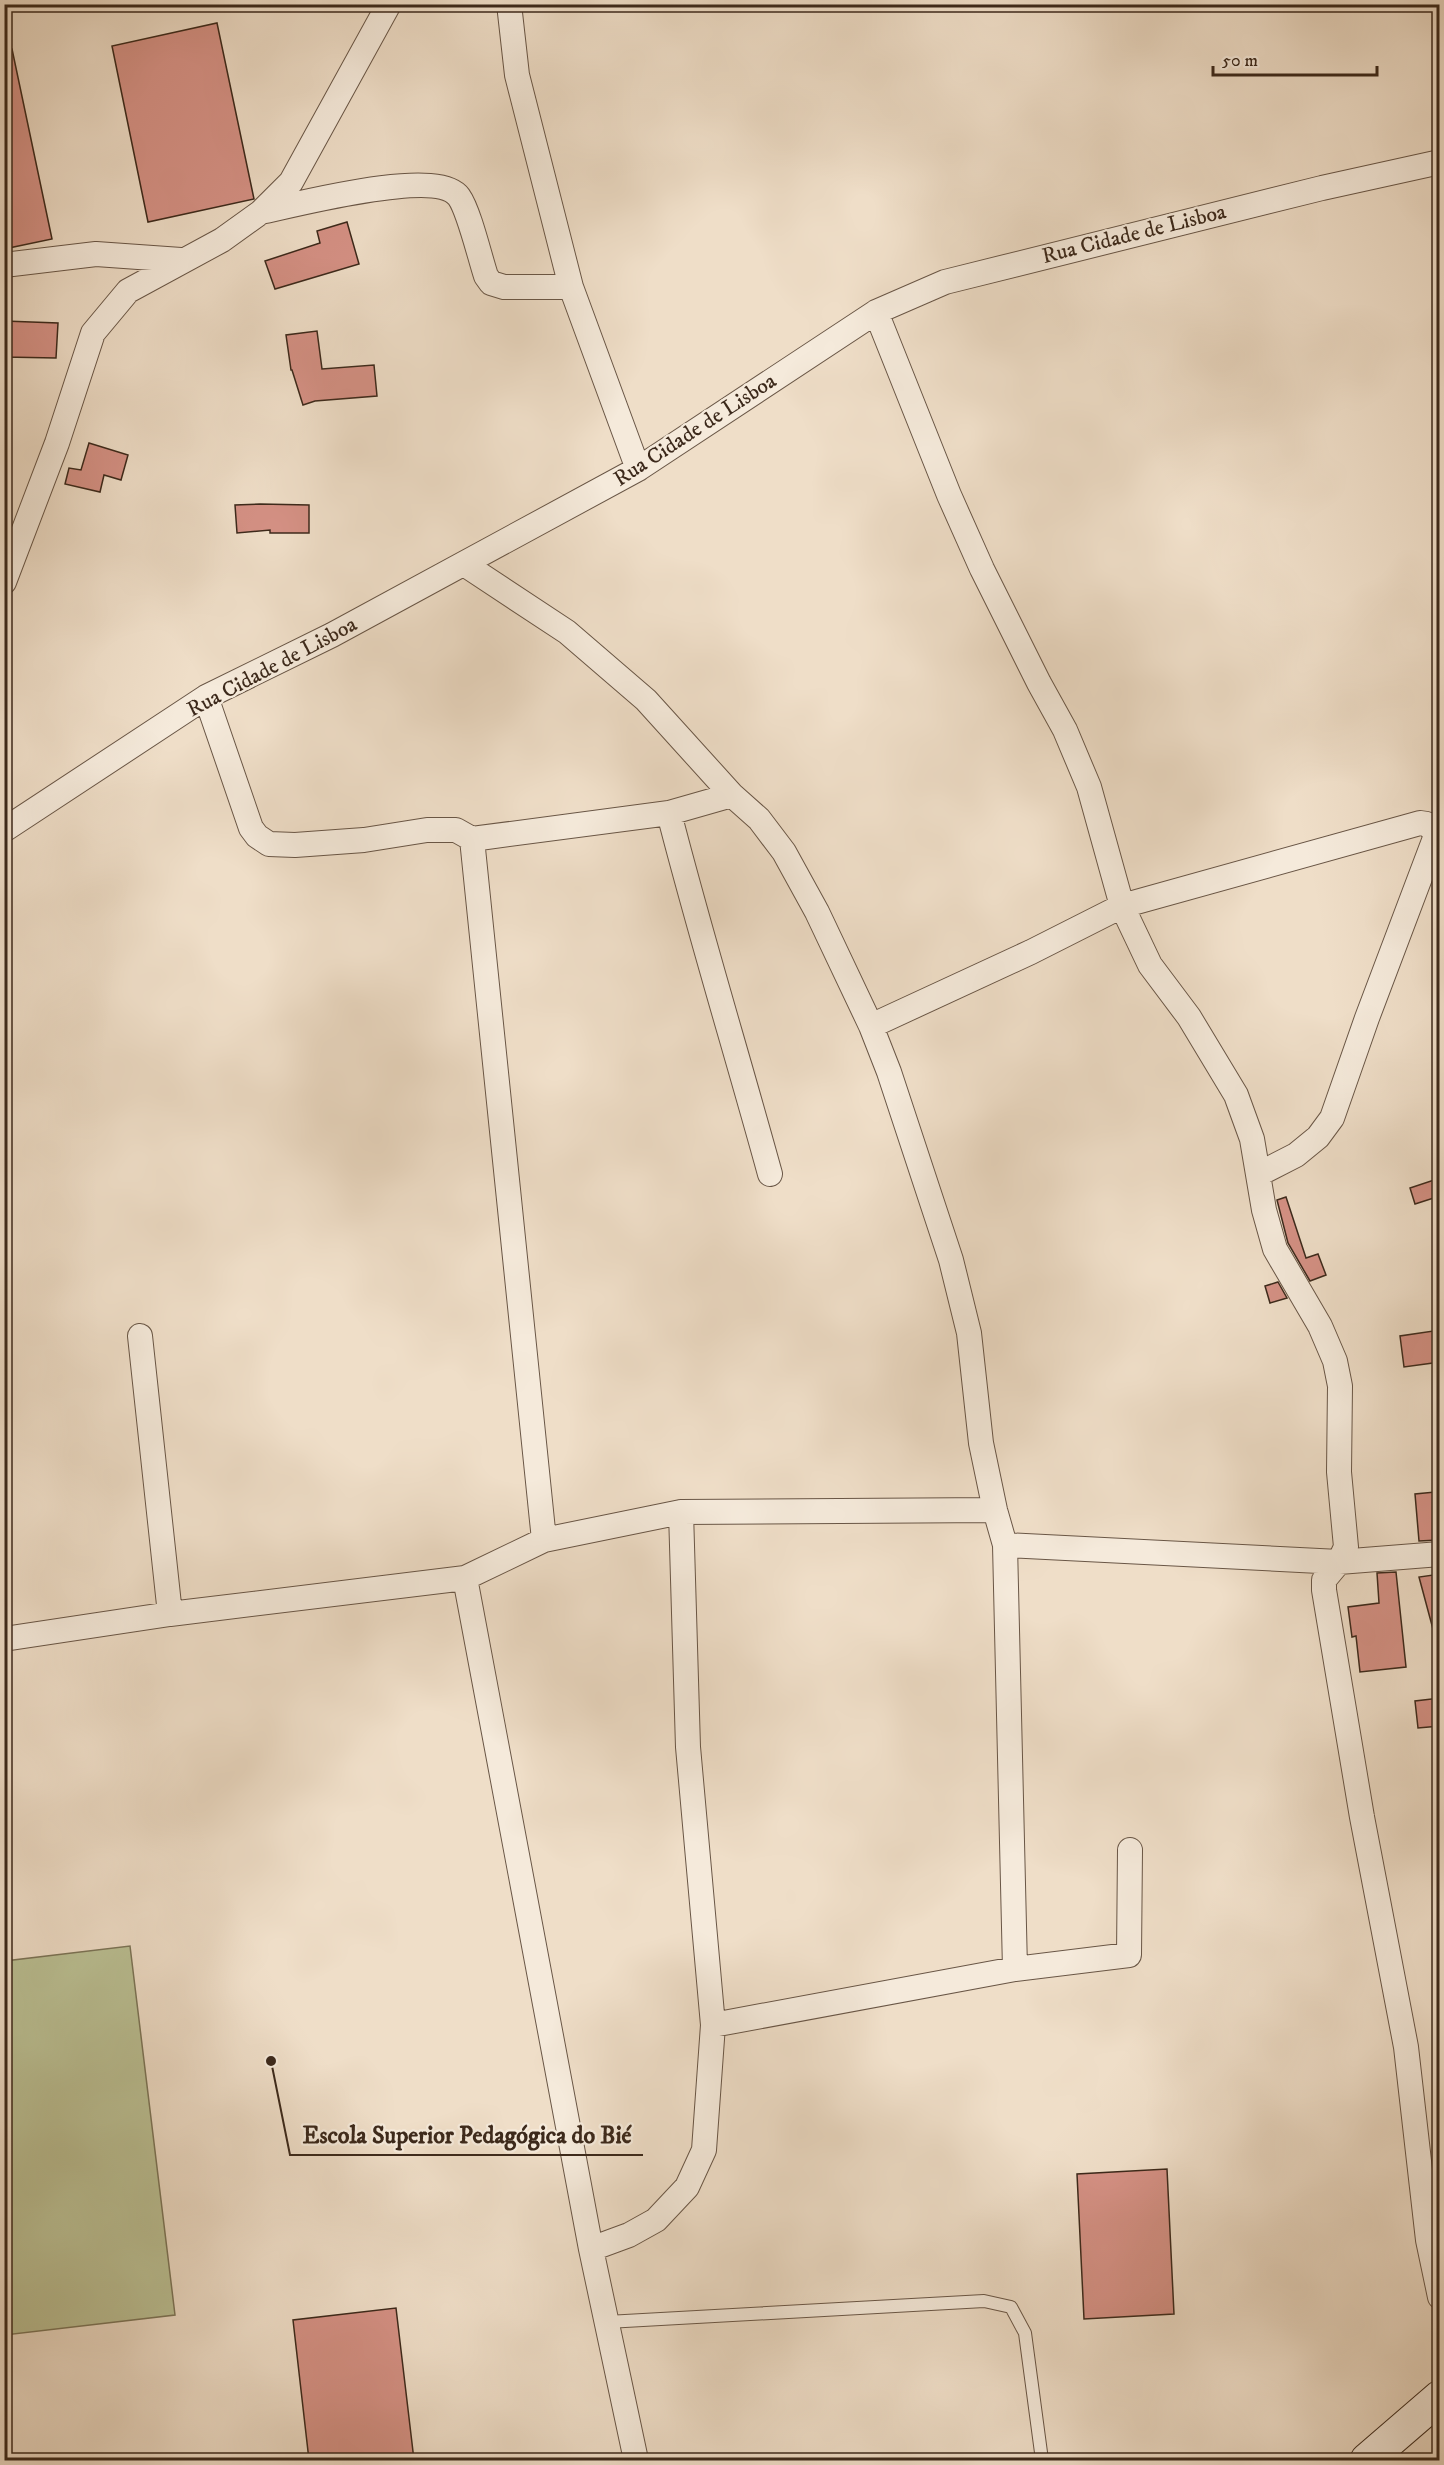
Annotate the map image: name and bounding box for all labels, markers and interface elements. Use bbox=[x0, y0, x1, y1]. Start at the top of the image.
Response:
scale bar bbox=[1213, 39, 1376, 77]
text: 50 m bbox=[1222, 50, 1258, 72]
street label: Rua Cidade de Lisboa bbox=[1039, 198, 1229, 270]
street label: Rua Cidade de Lisboa bbox=[609, 367, 782, 493]
street label: Rua Cidade de Lisboa bbox=[182, 610, 362, 723]
callout: Escola Superior Pedagógica do Bié bbox=[290, 2113, 643, 2155]
text: Escola Superior Pedagógica do Bié bbox=[302, 2121, 633, 2151]

